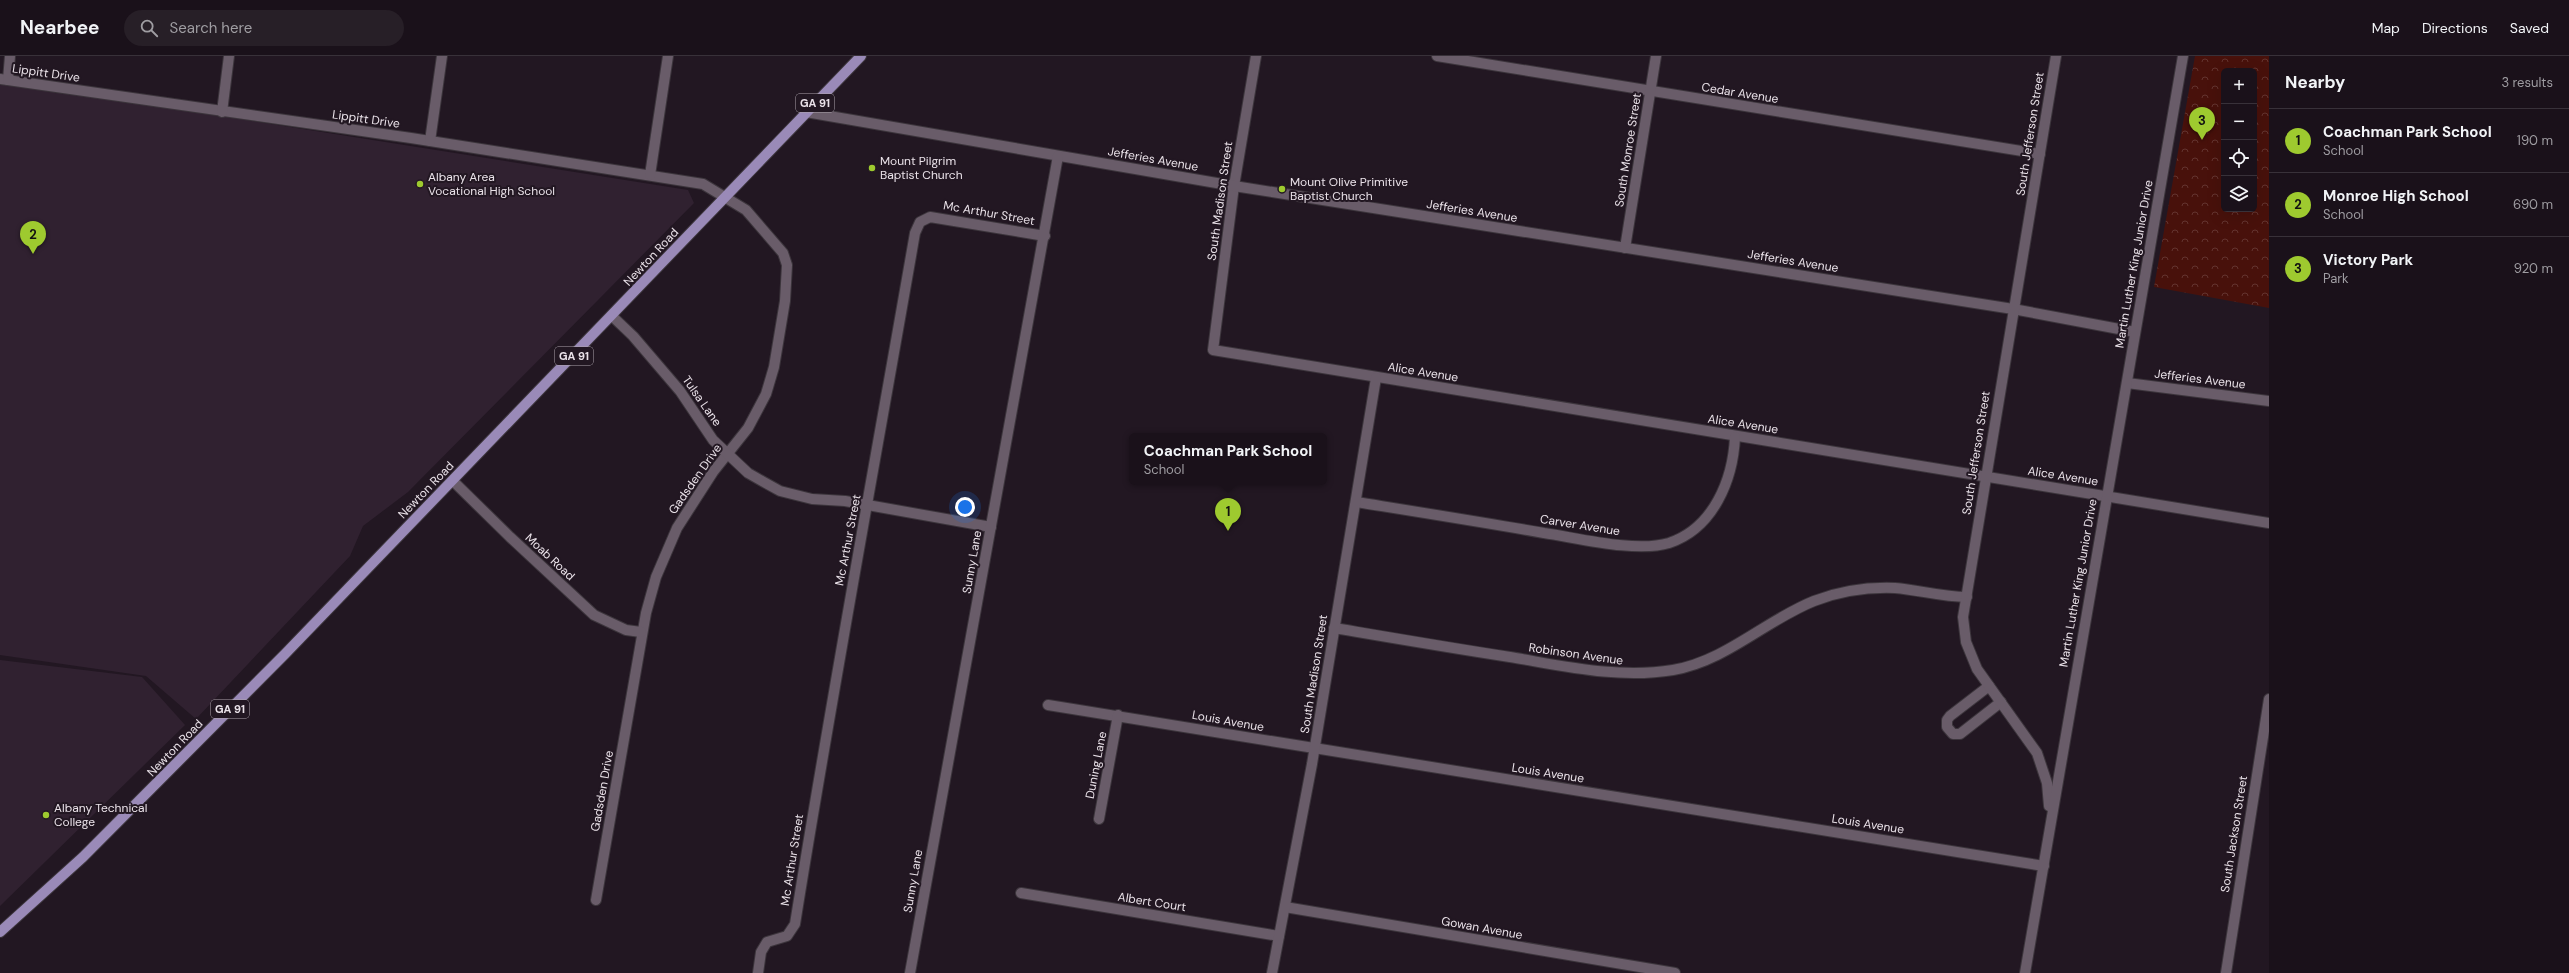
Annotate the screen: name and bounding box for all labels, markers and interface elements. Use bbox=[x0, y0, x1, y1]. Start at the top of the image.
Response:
search box bbox=[124, 10, 404, 46]
text: Nearbee bbox=[20, 15, 100, 40]
icon: search bbox=[138, 17, 160, 39]
text: Search here bbox=[170, 18, 252, 38]
text: Map bbox=[2372, 19, 2400, 37]
text: Directions bbox=[2422, 19, 2488, 37]
text: Saved bbox=[2510, 19, 2549, 37]
street label: Lippitt Drive bbox=[11, 60, 81, 86]
map controls bbox=[2221, 68, 2257, 212]
button: + bbox=[2221, 68, 2257, 104]
street label: South Jefferson Street bbox=[2012, 71, 2048, 197]
text: Nearby bbox=[2285, 71, 2345, 93]
text: 3 results bbox=[2501, 74, 2553, 91]
street label: Cedar Avenue bbox=[1700, 79, 1780, 107]
street label: South Monroe Street bbox=[1611, 92, 1645, 208]
road number: GA 91 bbox=[796, 94, 834, 112]
button: − bbox=[2221, 104, 2257, 140]
street label: Lippitt Drive bbox=[331, 106, 401, 132]
pin: 3 bbox=[2189, 107, 2215, 140]
text: Coachman Park School bbox=[2323, 122, 2492, 142]
text: 1 bbox=[2296, 132, 2300, 149]
text: 190 m bbox=[2517, 132, 2553, 149]
street label: South Madison Street bbox=[1204, 140, 1236, 262]
button: locate bbox=[2221, 140, 2257, 176]
text: School bbox=[2323, 142, 2364, 159]
street label: Jefferies Avenue bbox=[1106, 143, 1200, 175]
place label: Mount Pilgrim Baptist Church bbox=[880, 153, 963, 183]
marker: Mount Pilgrim Baptist Church bbox=[867, 163, 877, 173]
place label: Albany Area Vocational High School bbox=[428, 169, 555, 199]
place label: Mount Olive Primitive Baptist Church bbox=[1290, 174, 1408, 204]
button: layers bbox=[2221, 176, 2257, 212]
street label: Martin Luther King Junior Drive bbox=[2111, 178, 2157, 349]
marker: Albany Area Vocational High School bbox=[415, 179, 425, 189]
marker: Mount Olive Primitive Baptist Church bbox=[1277, 184, 1287, 194]
text: Monroe High School bbox=[2323, 186, 2469, 206]
street label: Jefferies Avenue bbox=[1425, 196, 1519, 226]
text: 2 bbox=[2294, 196, 2302, 213]
text: 690 m bbox=[2513, 196, 2553, 213]
street label: Mc Arthur Street bbox=[942, 197, 1036, 229]
text: School bbox=[2323, 206, 2364, 223]
pin: 2 bbox=[20, 221, 46, 254]
street label: Newton Road bbox=[620, 225, 682, 289]
street label: Jefferies Avenue bbox=[1746, 246, 1840, 276]
text: Victory Park bbox=[2323, 250, 2413, 270]
text: 3 bbox=[2294, 260, 2302, 277]
text: 920 m bbox=[2514, 260, 2553, 277]
text: Park bbox=[2323, 270, 2349, 287]
road number: GA 91 bbox=[555, 347, 593, 365]
street label: Alice Avenue bbox=[1387, 359, 1460, 385]
street label: Jefferies Avenue bbox=[2154, 365, 2247, 393]
street label: Tulsa Lane bbox=[679, 373, 725, 429]
street label: South Jefferson Street bbox=[1958, 390, 1994, 516]
street label: Alice Avenue bbox=[1707, 411, 1780, 437]
popup bbox=[1129, 433, 1327, 485]
street label: Gadsden Drive bbox=[665, 441, 725, 517]
text: Coachman Park School bbox=[1144, 441, 1312, 461]
street label: Newton Road bbox=[395, 458, 457, 522]
text: School bbox=[1144, 461, 1184, 478]
street label: Alice Avenue bbox=[2027, 463, 2100, 489]
street label: Mc Arthur Street bbox=[831, 493, 865, 587]
your location bbox=[955, 497, 975, 517]
street label: Martin Luther King Junior Drive bbox=[2055, 497, 2101, 668]
pin: 1 bbox=[1215, 498, 1241, 531]
street label: Carver Avenue bbox=[1539, 511, 1621, 539]
street label: Sunny Lane bbox=[959, 529, 985, 595]
street label: Moab Road bbox=[522, 530, 578, 584]
street label: South Madison Street bbox=[1297, 613, 1331, 735]
street label: Robinson Avenue bbox=[1528, 639, 1624, 669]
road number: GA 91 bbox=[211, 700, 249, 718]
street label: Louis Avenue bbox=[1191, 707, 1265, 735]
street label: Newton Road bbox=[144, 716, 206, 780]
street label: Duning Lane bbox=[1082, 730, 1110, 800]
street label: Gadsden Drive bbox=[587, 749, 617, 833]
street label: Louis Avenue bbox=[1511, 759, 1585, 787]
street label: South Jackson Street bbox=[2217, 774, 2251, 894]
place label: Albany Technical College bbox=[54, 800, 147, 830]
marker: Albany Technical College bbox=[41, 810, 51, 820]
street label: Louis Avenue bbox=[1831, 810, 1905, 838]
street label: Mc Arthur Street bbox=[777, 813, 807, 907]
street label: Sunny Lane bbox=[900, 848, 926, 914]
street label: Albert Court bbox=[1117, 889, 1188, 915]
street label: Gowan Avenue bbox=[1440, 913, 1524, 943]

